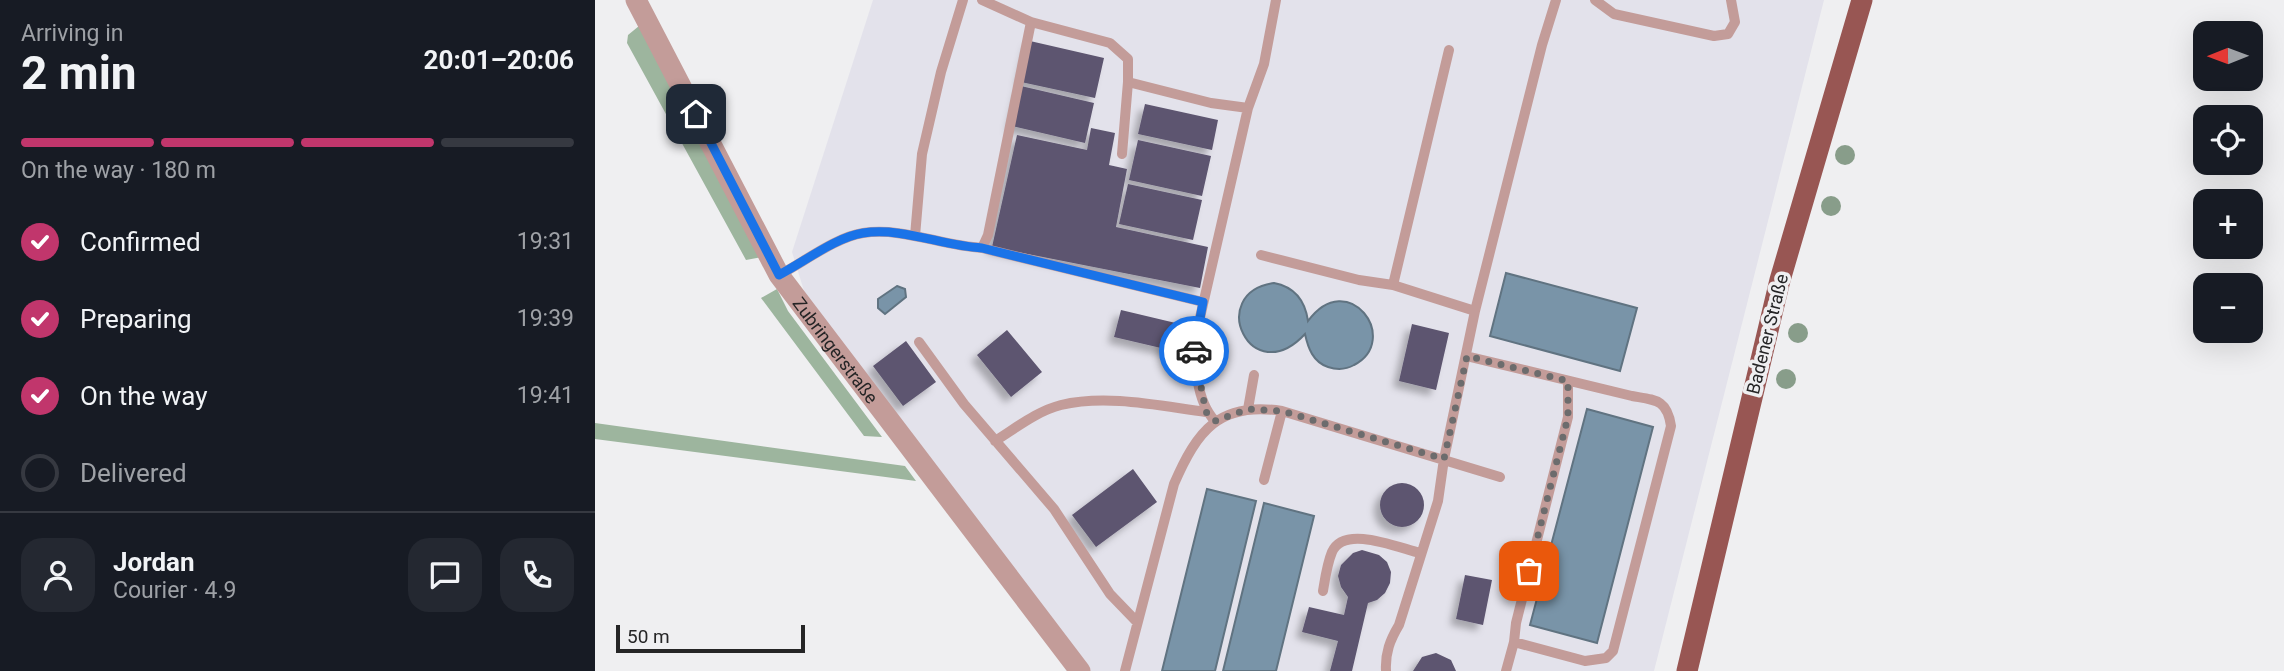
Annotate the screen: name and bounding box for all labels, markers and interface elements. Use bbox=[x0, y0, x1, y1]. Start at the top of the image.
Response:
text: Arriving in bbox=[21, 20, 124, 47]
north arrow bbox=[2193, 21, 2263, 91]
map controls bbox=[2193, 21, 2263, 343]
text: 20:01–20:06 bbox=[424, 45, 574, 75]
text: 2 min bbox=[21, 46, 137, 100]
pin bbox=[666, 84, 726, 144]
icon: home bbox=[677, 95, 715, 133]
button: locate bbox=[2193, 105, 2263, 175]
text: On the way · 180 m bbox=[21, 157, 216, 184]
button: + bbox=[2193, 189, 2263, 259]
icon: check bbox=[21, 223, 59, 261]
text: Confirmed bbox=[80, 227, 201, 257]
text: 19:31 bbox=[517, 228, 574, 255]
street label: Badener Straße bbox=[1742, 272, 1792, 396]
button: − bbox=[2193, 273, 2263, 343]
street label: Zubringerstraße bbox=[789, 293, 883, 407]
icon: check bbox=[21, 300, 59, 338]
text: Preparing bbox=[80, 304, 192, 334]
text: 19:39 bbox=[517, 305, 574, 332]
courier bbox=[1159, 316, 1229, 386]
icon: car bbox=[1175, 332, 1213, 370]
icon: check bbox=[21, 377, 59, 415]
text: On the way bbox=[80, 381, 208, 411]
text: 19:41 bbox=[517, 382, 574, 409]
text: Delivered bbox=[80, 458, 187, 488]
button: person bbox=[21, 538, 95, 612]
button: chat bbox=[408, 538, 482, 612]
button: phone bbox=[500, 538, 574, 612]
pin bbox=[1499, 541, 1559, 601]
text: Jordan bbox=[113, 547, 195, 577]
icon: bag bbox=[1510, 552, 1548, 590]
text: Courier · 4.9 bbox=[113, 577, 236, 604]
scale bar bbox=[616, 622, 805, 654]
text: 50 m bbox=[627, 625, 670, 648]

